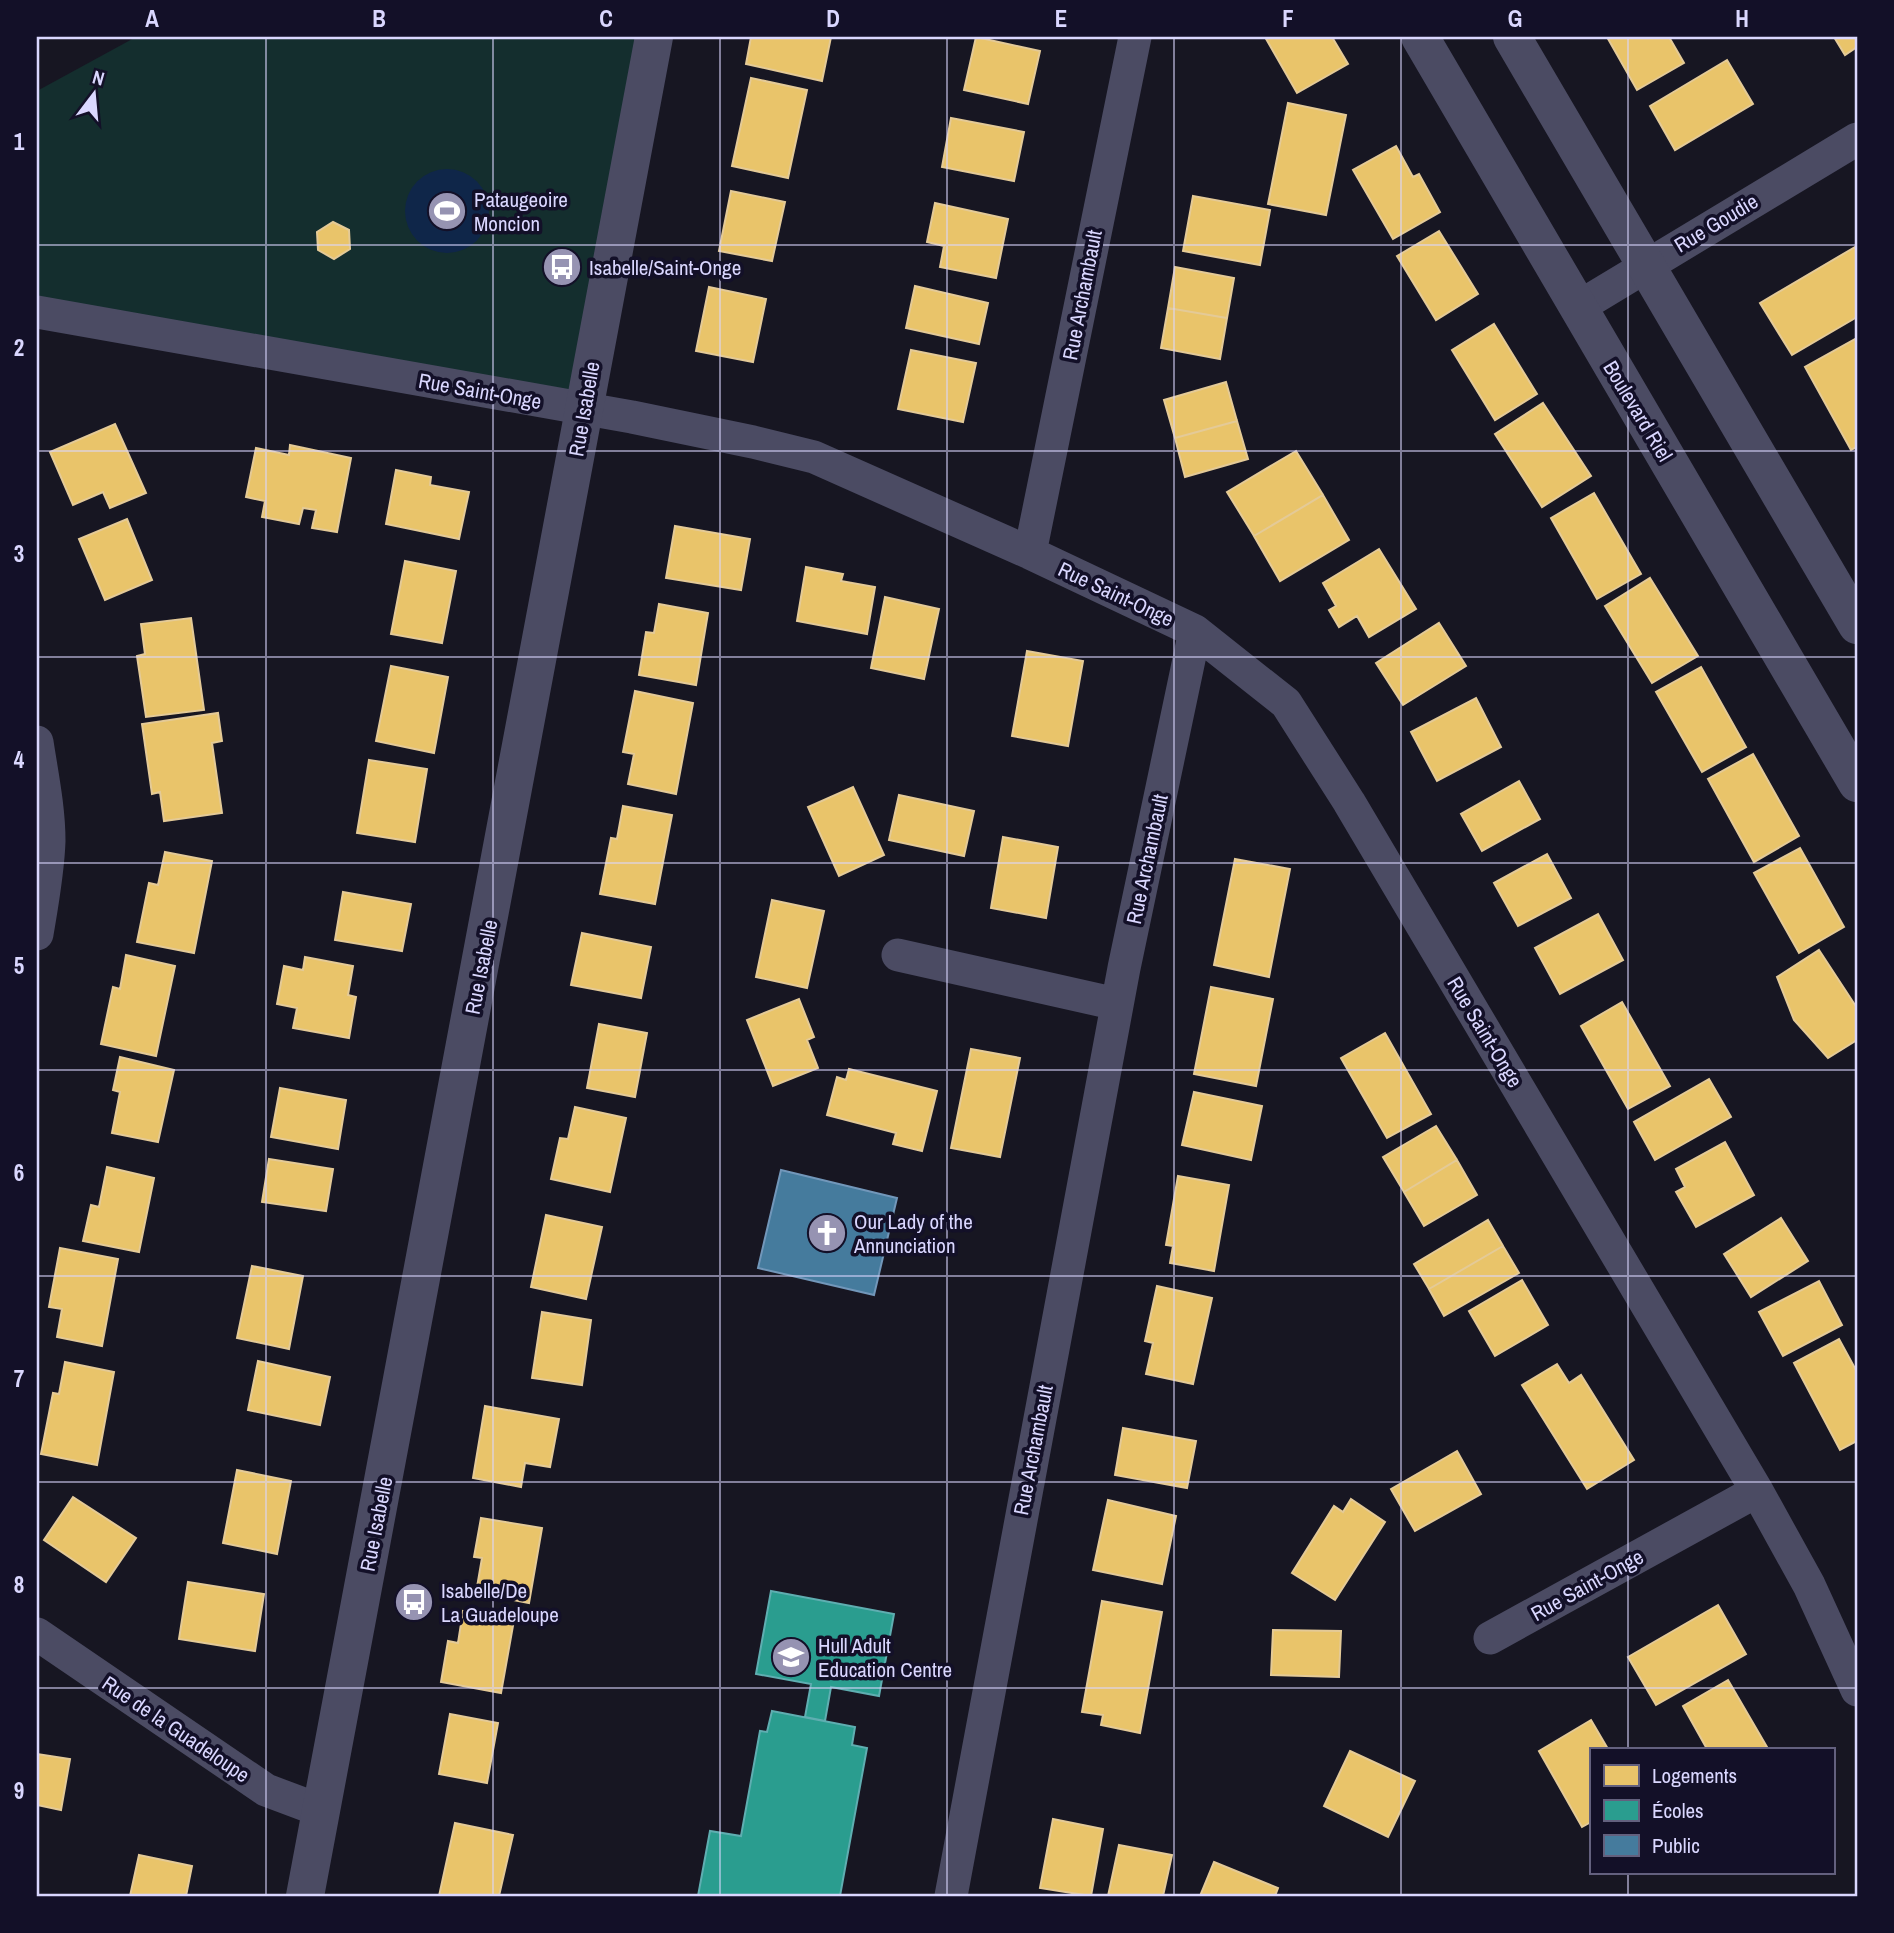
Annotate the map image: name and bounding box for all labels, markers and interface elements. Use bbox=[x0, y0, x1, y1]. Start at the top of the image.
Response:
text: A bbox=[145, 3, 159, 34]
text: B bbox=[372, 3, 386, 34]
text: C bbox=[599, 3, 613, 34]
text: D bbox=[826, 3, 840, 34]
text: E bbox=[1055, 3, 1067, 34]
text: F bbox=[1282, 3, 1294, 34]
text: G bbox=[1508, 3, 1522, 34]
text: H bbox=[1735, 3, 1749, 34]
north arrow bbox=[60, 60, 130, 130]
text: N bbox=[90, 64, 108, 92]
text: 1 bbox=[14, 126, 25, 157]
place label: Pataugeoire Moncion bbox=[474, 185, 568, 238]
street label: Rue Goudie bbox=[1669, 187, 1763, 259]
sports icon: Pataugeoire Moncion bbox=[426, 190, 468, 232]
street label: Rue Archambault bbox=[1055, 227, 1109, 363]
bus stop icon: Isabelle/Saint-Onge bbox=[541, 246, 583, 288]
place label: Isabelle/Saint-Onge bbox=[589, 253, 741, 282]
text: 2 bbox=[14, 332, 24, 363]
street label: Boulevard Riel bbox=[1596, 355, 1680, 467]
street label: Rue Isabelle bbox=[561, 359, 607, 459]
street label: Rue Saint-Onge bbox=[416, 366, 544, 416]
text: 3 bbox=[14, 538, 24, 569]
street label: Rue Saint-Onge bbox=[1053, 555, 1179, 633]
text: 4 bbox=[14, 744, 25, 775]
street label: Rue Archambault bbox=[1119, 791, 1175, 927]
street label: Rue Isabelle bbox=[458, 917, 504, 1017]
text: 5 bbox=[14, 950, 24, 981]
street label: Rue Saint-Onge bbox=[1441, 971, 1529, 1093]
text: 6 bbox=[14, 1157, 24, 1188]
place label: Our Lady of the Annunciation bbox=[853, 1207, 973, 1260]
church icon: Our Lady of the Annunciation bbox=[806, 1212, 848, 1254]
text: 7 bbox=[14, 1363, 24, 1394]
street label: Rue Archambault bbox=[1006, 1382, 1060, 1518]
street label: Rue Isabelle bbox=[353, 1474, 399, 1574]
street label: Rue Saint-Onge bbox=[1526, 1542, 1648, 1628]
text: 8 bbox=[14, 1569, 24, 1600]
place label: Isabelle/De La Guadeloupe bbox=[441, 1576, 559, 1629]
bus stop icon: Isabelle/De La Guadeloupe bbox=[393, 1581, 435, 1623]
place label: Hull Adult Education Centre bbox=[818, 1631, 952, 1684]
school or university icon: Hull Adult Education Centre bbox=[770, 1636, 812, 1678]
street label: Rue de la Guadeloupe bbox=[96, 1669, 256, 1789]
legend bbox=[1590, 1748, 1834, 1874]
text: Logements bbox=[1652, 1761, 1737, 1790]
text: 9 bbox=[14, 1775, 24, 1806]
text: Écoles bbox=[1652, 1796, 1704, 1825]
text: Public bbox=[1652, 1831, 1700, 1860]

